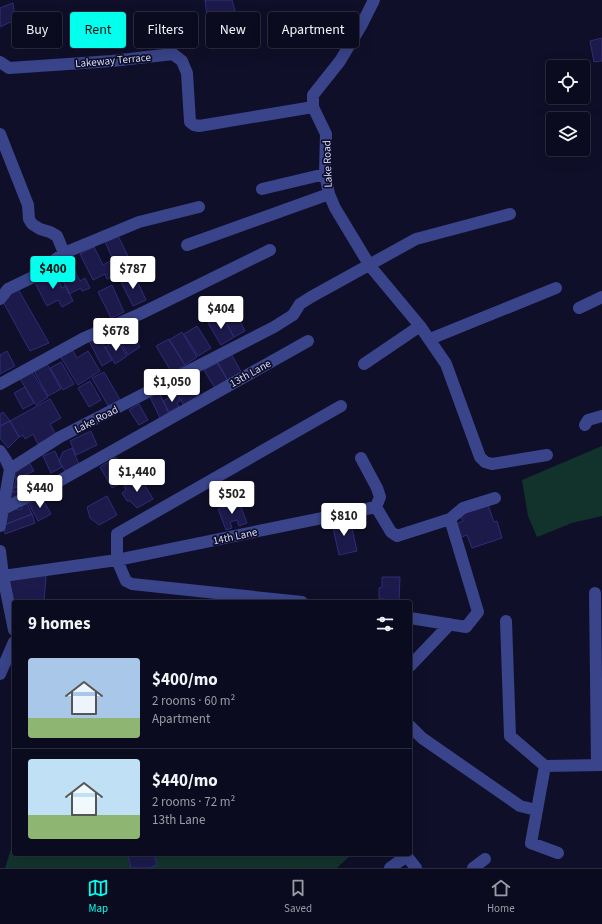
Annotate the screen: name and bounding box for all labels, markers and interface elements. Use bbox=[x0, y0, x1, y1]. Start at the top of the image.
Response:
chip: Buy bbox=[12, 12, 62, 48]
chip: Rent bbox=[70, 12, 126, 48]
chip: Filters bbox=[134, 12, 198, 48]
chip: New bbox=[206, 12, 260, 48]
chip: Apartment bbox=[268, 12, 359, 48]
street label: Lakeway Terrace bbox=[74, 50, 152, 71]
map controls bbox=[546, 60, 590, 156]
button: locate bbox=[546, 60, 590, 104]
button: layers bbox=[546, 112, 590, 156]
street label: Lake Road bbox=[319, 140, 336, 188]
pin: $400 bbox=[29, 256, 77, 290]
pin: $787 bbox=[109, 256, 157, 290]
text: $400 bbox=[39, 260, 67, 278]
text: $787 bbox=[119, 260, 147, 278]
pin: $404 bbox=[197, 296, 245, 330]
text: $404 bbox=[207, 300, 235, 318]
pin: $678 bbox=[92, 318, 140, 352]
text: $678 bbox=[102, 322, 130, 340]
street label: 13th Lane bbox=[227, 356, 274, 391]
pin: $1,050 bbox=[139, 369, 205, 403]
text: $1,050 bbox=[153, 373, 191, 391]
street label: Lake Road bbox=[72, 402, 121, 437]
pin: $1,440 bbox=[104, 459, 170, 493]
text: $1,440 bbox=[118, 463, 156, 481]
pin: $440 bbox=[16, 475, 64, 509]
text: $440 bbox=[26, 479, 54, 497]
pin: $502 bbox=[208, 481, 256, 515]
text: $502 bbox=[218, 485, 246, 503]
pin: $810 bbox=[320, 503, 368, 537]
text: $810 bbox=[330, 507, 358, 525]
street label: 14th Lane bbox=[211, 524, 259, 549]
text: 9 homes bbox=[28, 612, 90, 636]
icon: filters bbox=[374, 613, 396, 635]
text: $400/mo bbox=[152, 668, 218, 692]
icon: home bbox=[60, 674, 108, 722]
text: 2 rooms · 60 m² bbox=[152, 692, 235, 710]
text: Apartment bbox=[152, 710, 210, 728]
text: $440/mo bbox=[152, 769, 218, 793]
icon: home bbox=[60, 775, 108, 823]
text: 2 rooms · 72 m² bbox=[152, 793, 235, 811]
text: 13th Lane bbox=[152, 811, 205, 829]
tab: Map bbox=[87, 877, 109, 916]
tab: Saved bbox=[284, 877, 312, 916]
tab: Home bbox=[487, 877, 515, 916]

